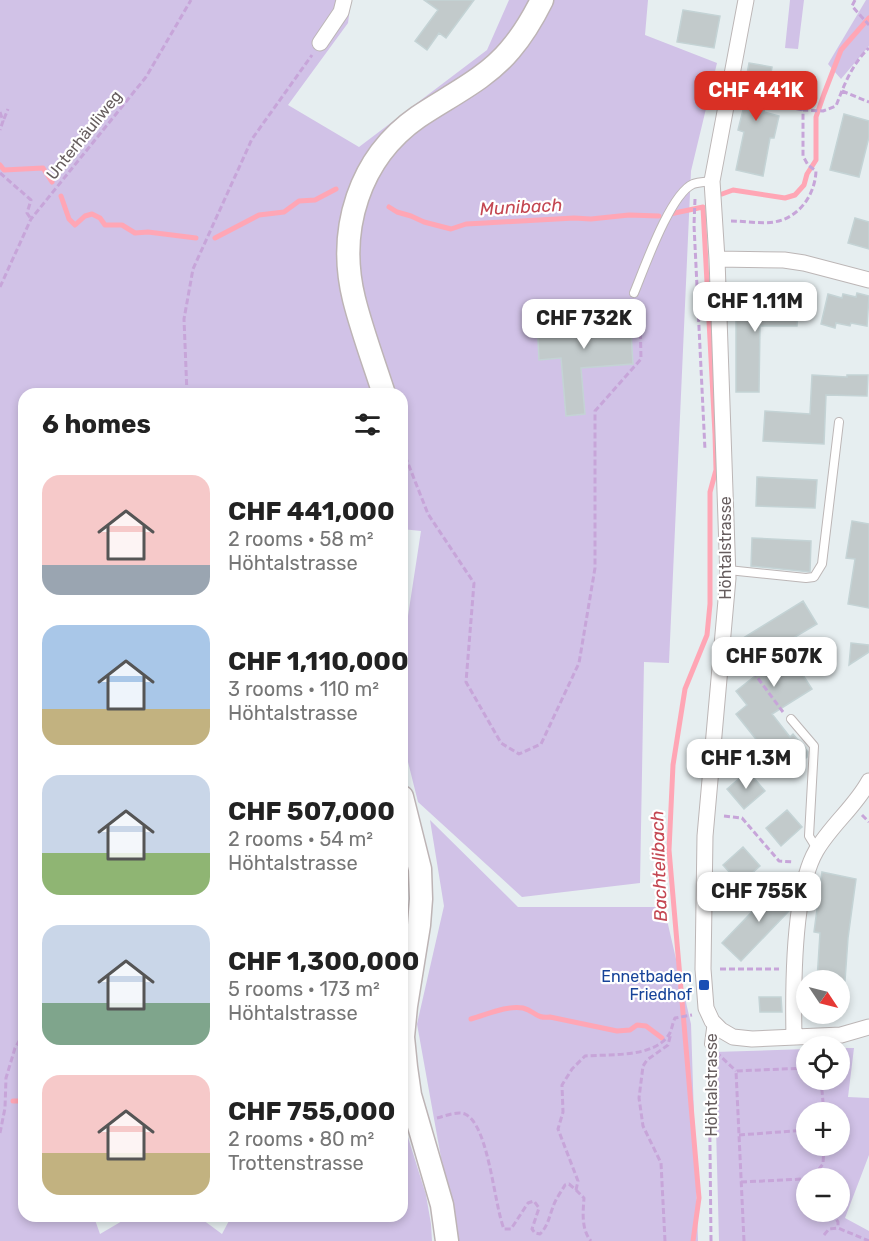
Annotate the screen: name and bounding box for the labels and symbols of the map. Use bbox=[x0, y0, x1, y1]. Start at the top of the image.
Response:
pin: CHF 441K bbox=[694, 71, 818, 122]
street label: Unterhäuliweg bbox=[42, 87, 126, 183]
water label: Munibach bbox=[479, 194, 563, 220]
pin: CHF 1.11M bbox=[686, 282, 824, 333]
pin: CHF 732K bbox=[522, 299, 646, 350]
street label: Höhtalstrasse bbox=[716, 496, 735, 600]
pin: CHF 507K bbox=[712, 637, 836, 688]
pin: CHF 1.3M bbox=[684, 739, 808, 790]
water label: Bachtelibach bbox=[646, 810, 672, 922]
pin: CHF 755K bbox=[697, 872, 821, 923]
place label: Ennetbaden Friedhof bbox=[601, 967, 693, 1004]
north arrow bbox=[796, 970, 850, 1024]
marker: Ennetbaden Friedhof bbox=[697, 978, 711, 992]
street label: Höhtalstrasse bbox=[702, 1033, 721, 1137]

